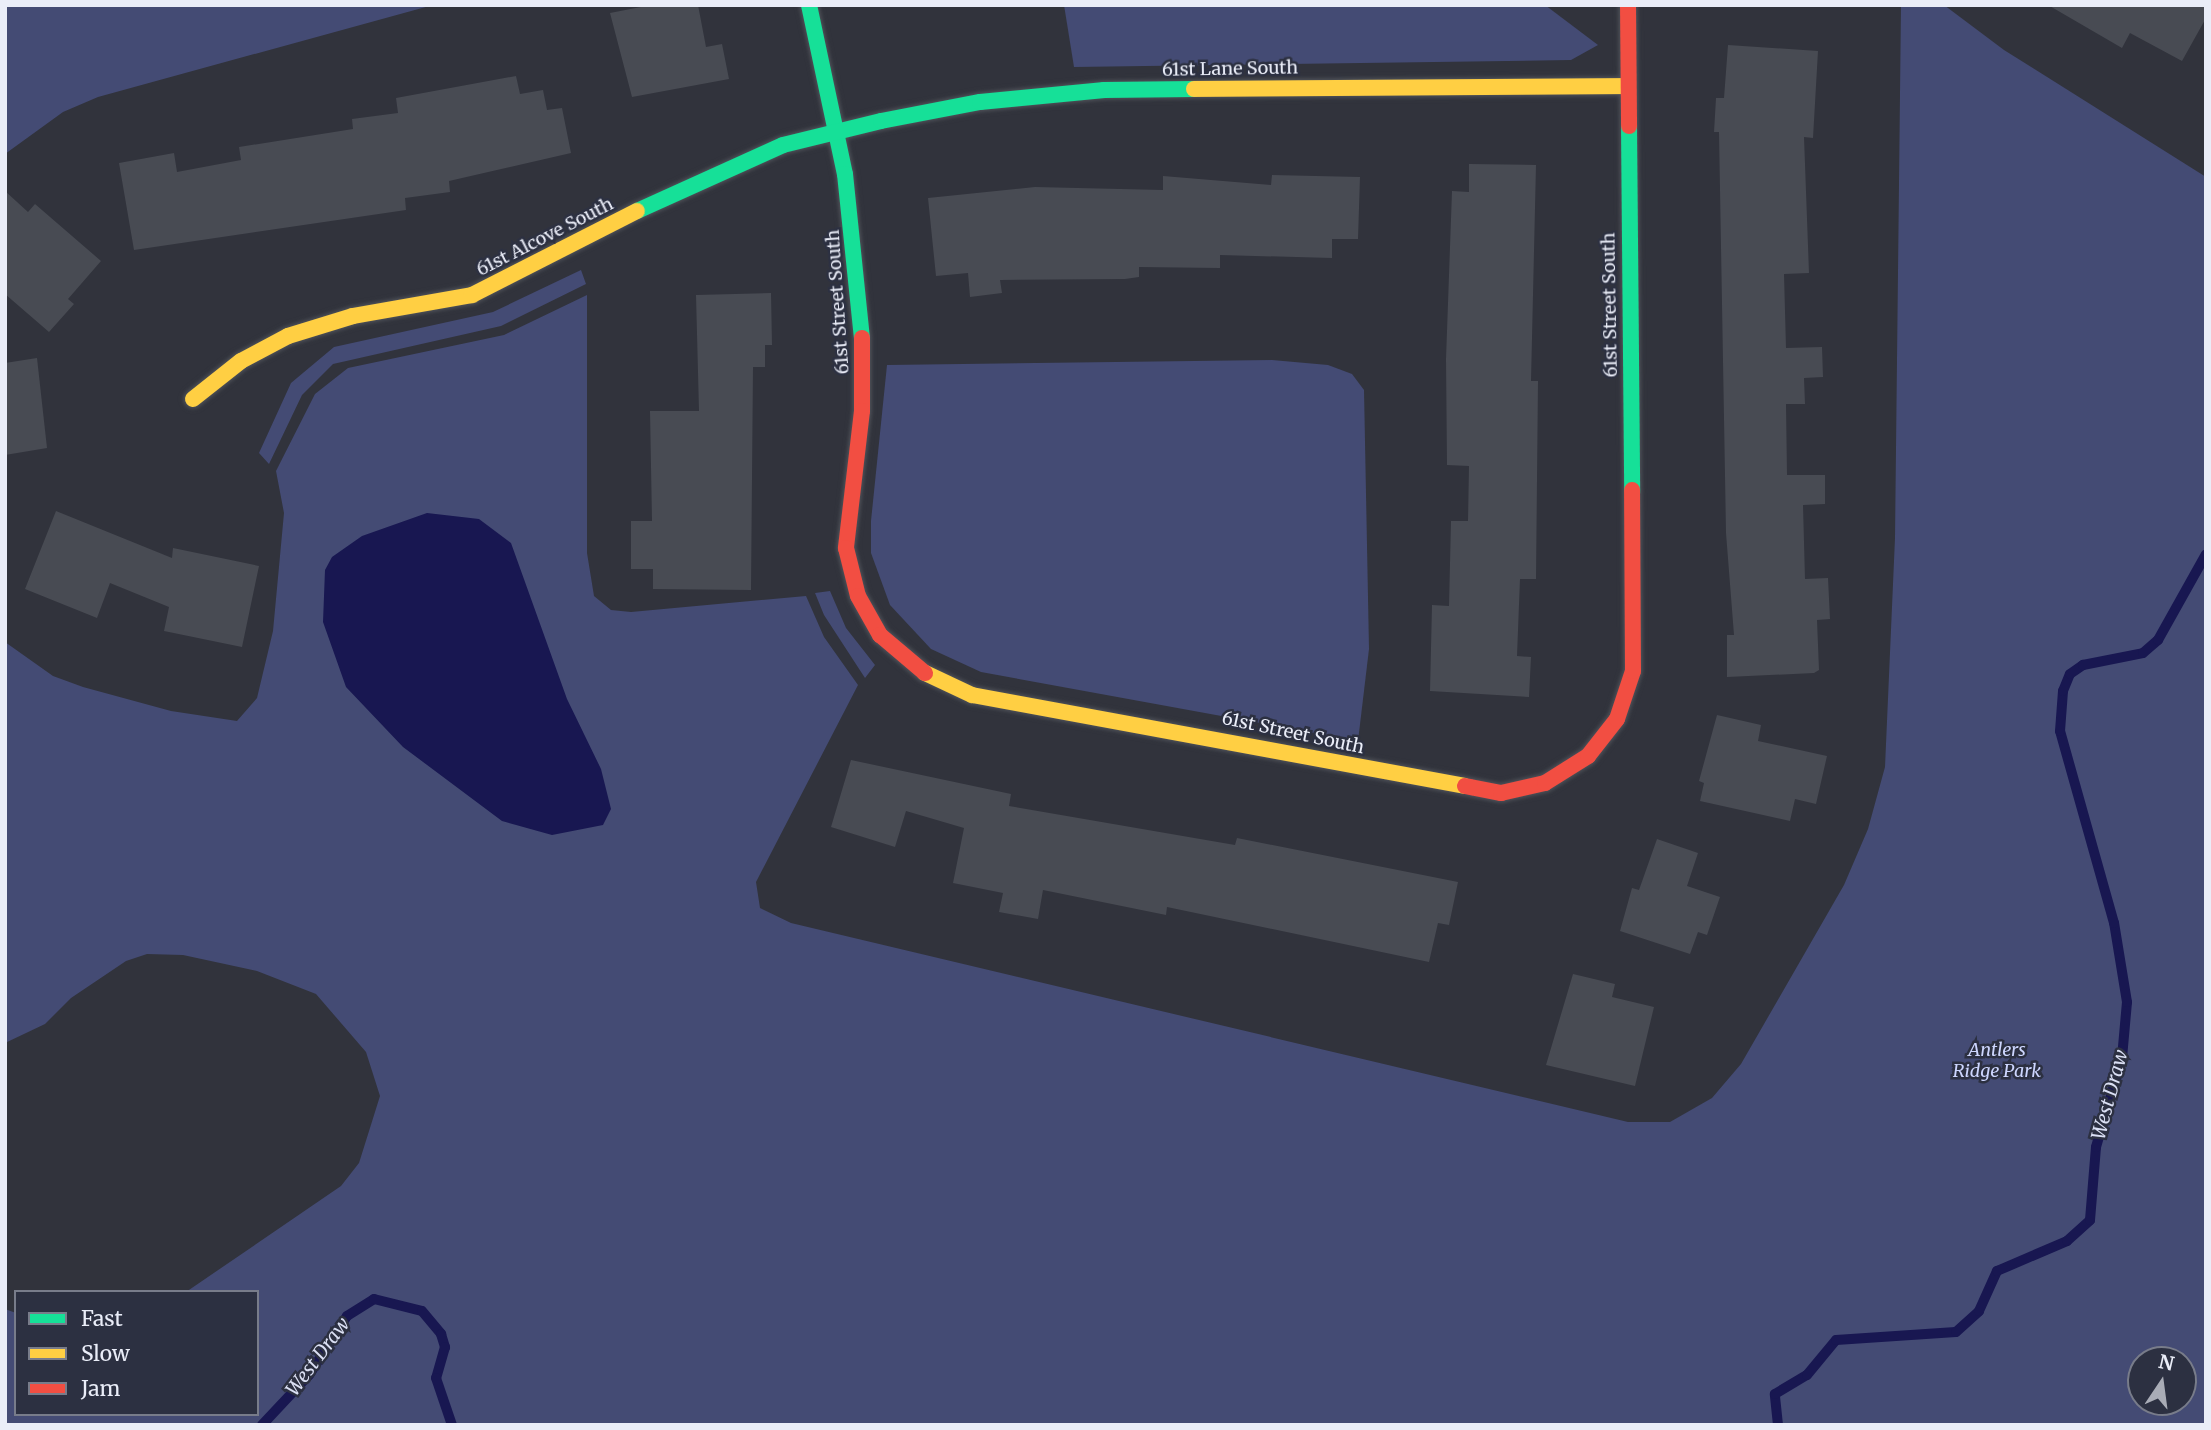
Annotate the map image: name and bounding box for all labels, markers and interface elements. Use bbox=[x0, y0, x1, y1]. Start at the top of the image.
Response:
street label: 61st Lane South bbox=[1162, 57, 1298, 81]
street label: 61st Alcove South bbox=[473, 193, 617, 281]
street label: 61st Street South bbox=[822, 229, 854, 375]
street label: 61st Street South bbox=[1598, 232, 1622, 378]
street label: 61st Street South bbox=[1220, 707, 1366, 759]
park label: Antlers Ridge Park bbox=[1953, 1040, 2041, 1082]
water label: West Draw bbox=[2087, 1048, 2133, 1142]
legend bbox=[14, 1290, 259, 1416]
text: Fast bbox=[81, 1305, 123, 1332]
water label: West Draw bbox=[281, 1313, 355, 1401]
text: Slow bbox=[81, 1340, 130, 1367]
north arrow bbox=[2127, 1346, 2197, 1416]
text: N bbox=[2156, 1349, 2176, 1376]
text: Jam bbox=[81, 1375, 120, 1402]

